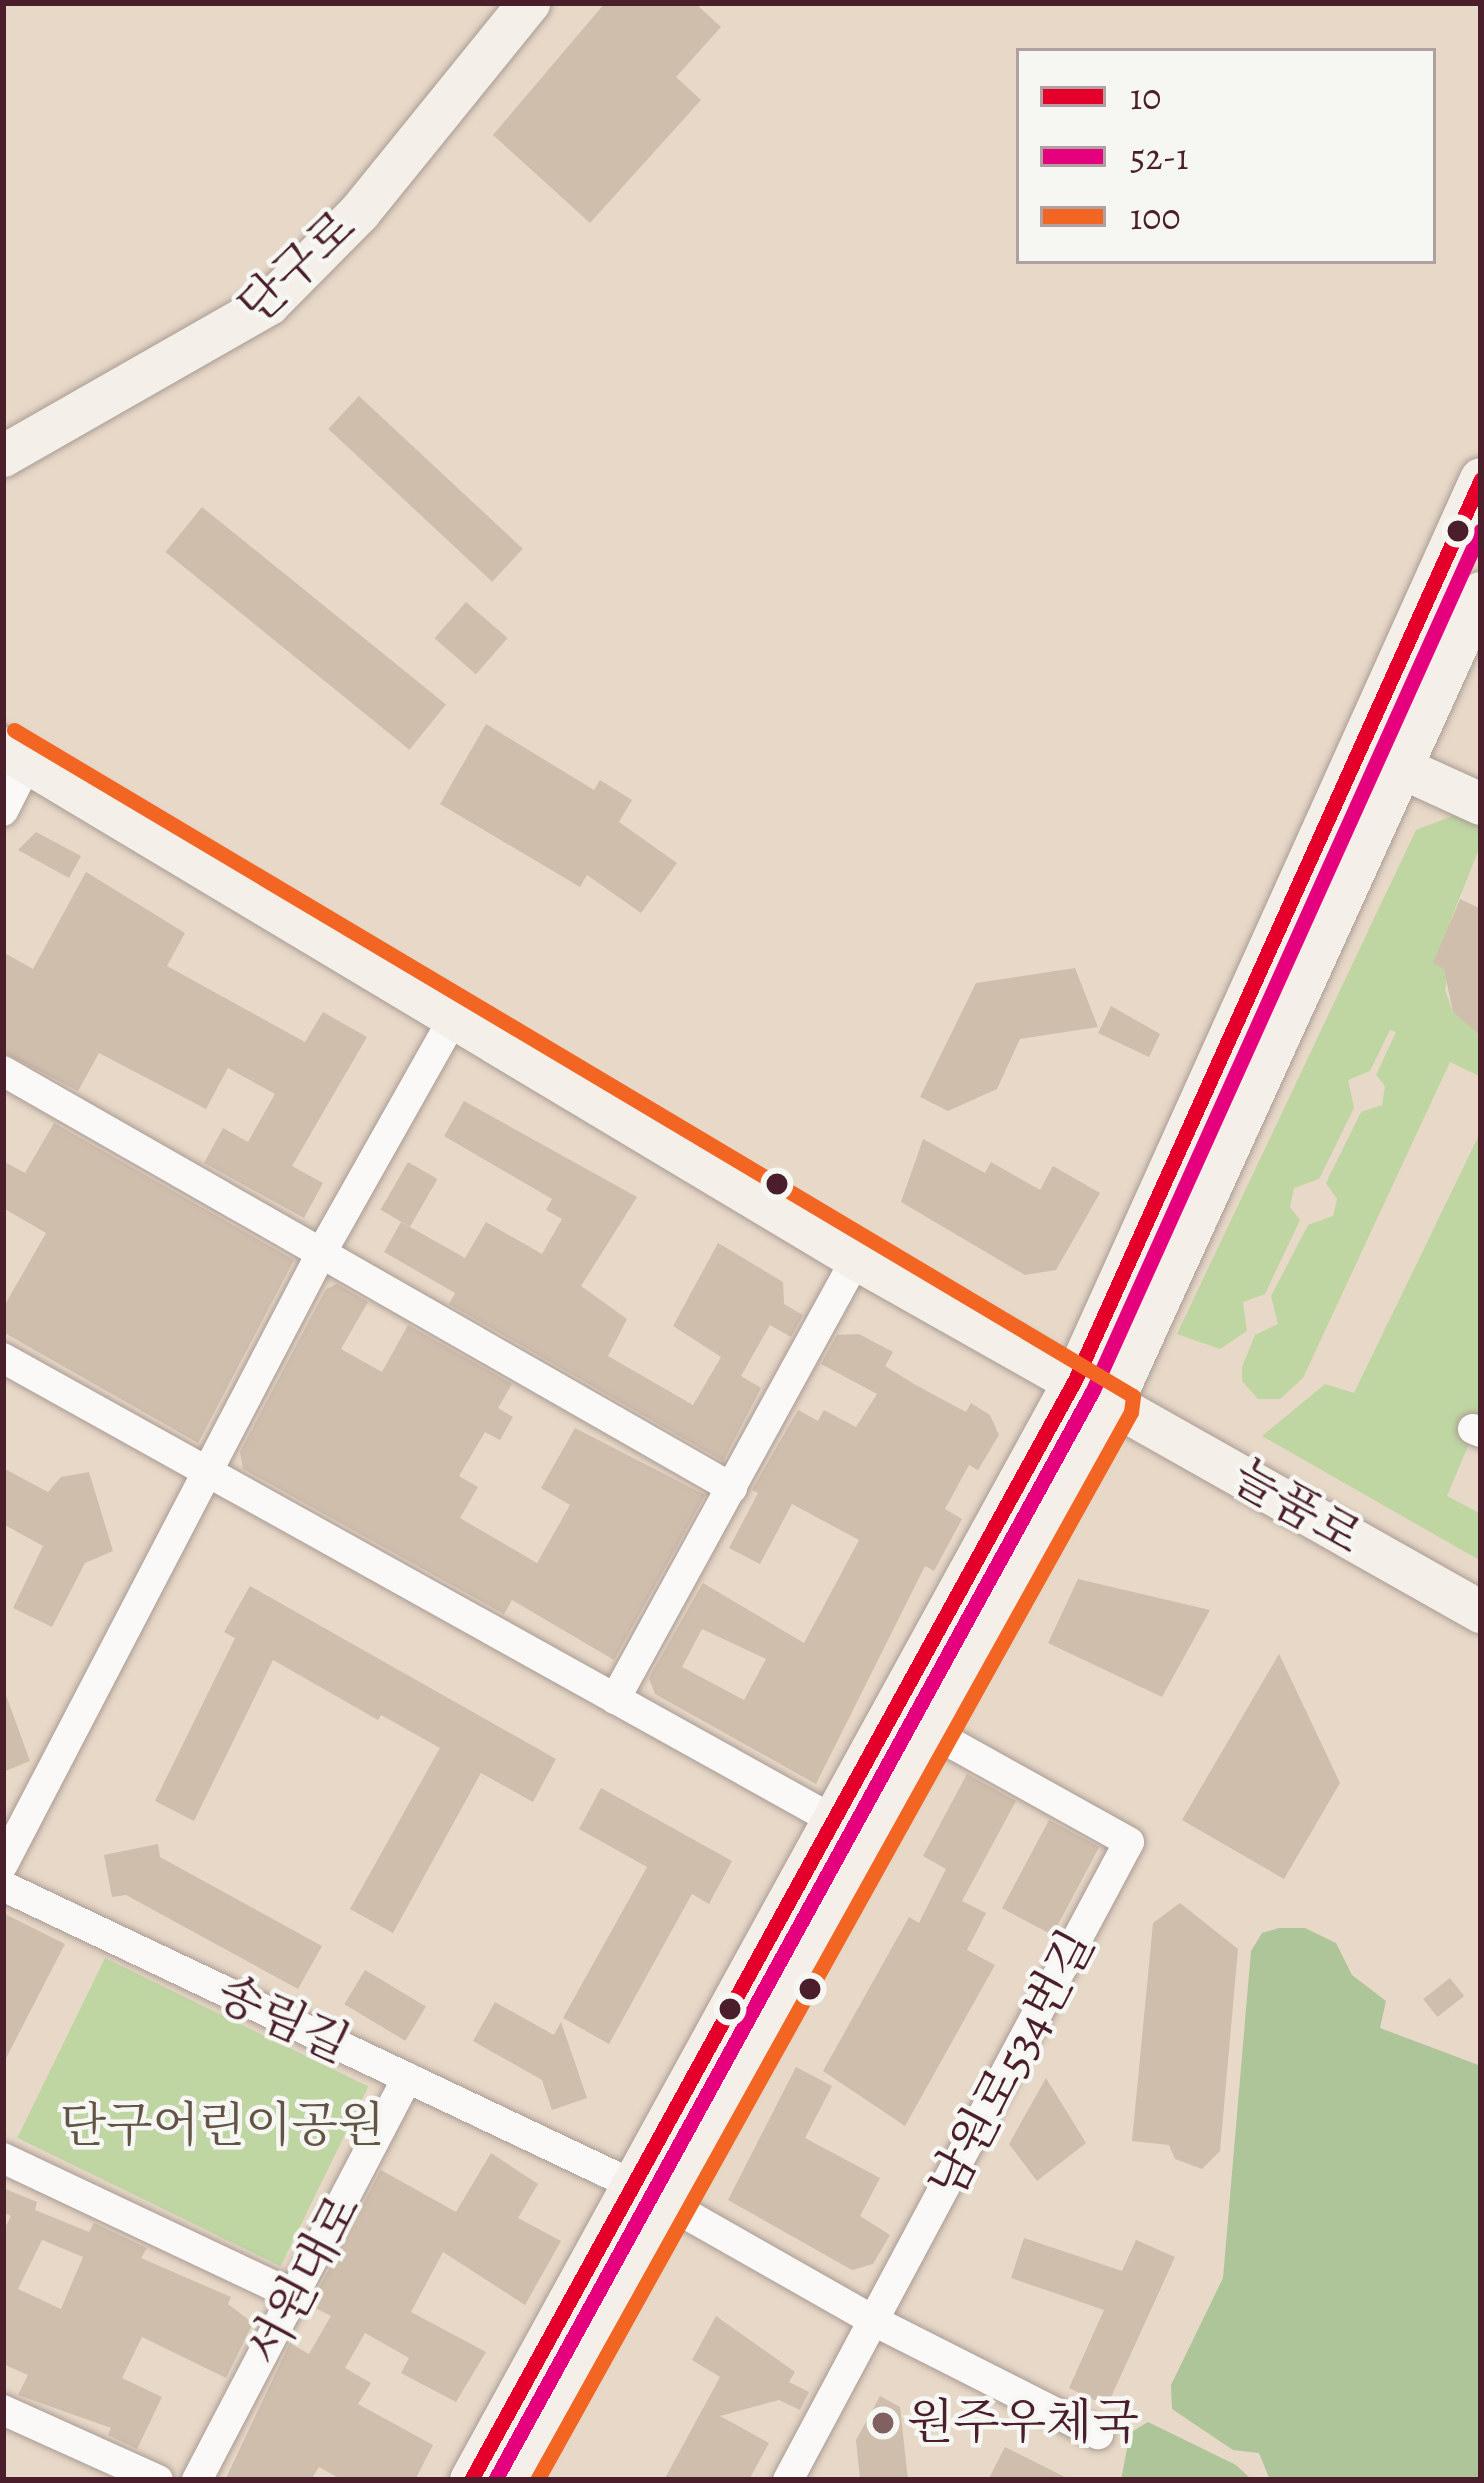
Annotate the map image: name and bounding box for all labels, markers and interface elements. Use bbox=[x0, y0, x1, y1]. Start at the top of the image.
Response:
legend bbox=[1016, 48, 1436, 264]
text: 10 bbox=[1130, 72, 1162, 121]
text: 52-1 bbox=[1130, 132, 1189, 181]
text: 100 bbox=[1130, 192, 1181, 241]
street label: 단구로 bbox=[226, 199, 368, 335]
unlabelled marker bbox=[1447, 520, 1469, 542]
unlabelled marker bbox=[766, 1173, 788, 1195]
street label: 늘품로 bbox=[1222, 1447, 1372, 1567]
street label: 남원로534번길 bbox=[918, 1921, 1106, 2207]
street label: 송림길 bbox=[208, 1964, 358, 2074]
unlabelled marker bbox=[799, 1978, 821, 2000]
unlabelled marker bbox=[719, 1998, 741, 2020]
park label: 단구어린이공원 bbox=[60, 2097, 384, 2155]
street label: 서원대로 bbox=[235, 2185, 373, 2375]
place label: 원주우체국 bbox=[907, 2394, 1139, 2452]
marker: 원주우체국 bbox=[870, 2410, 896, 2436]

